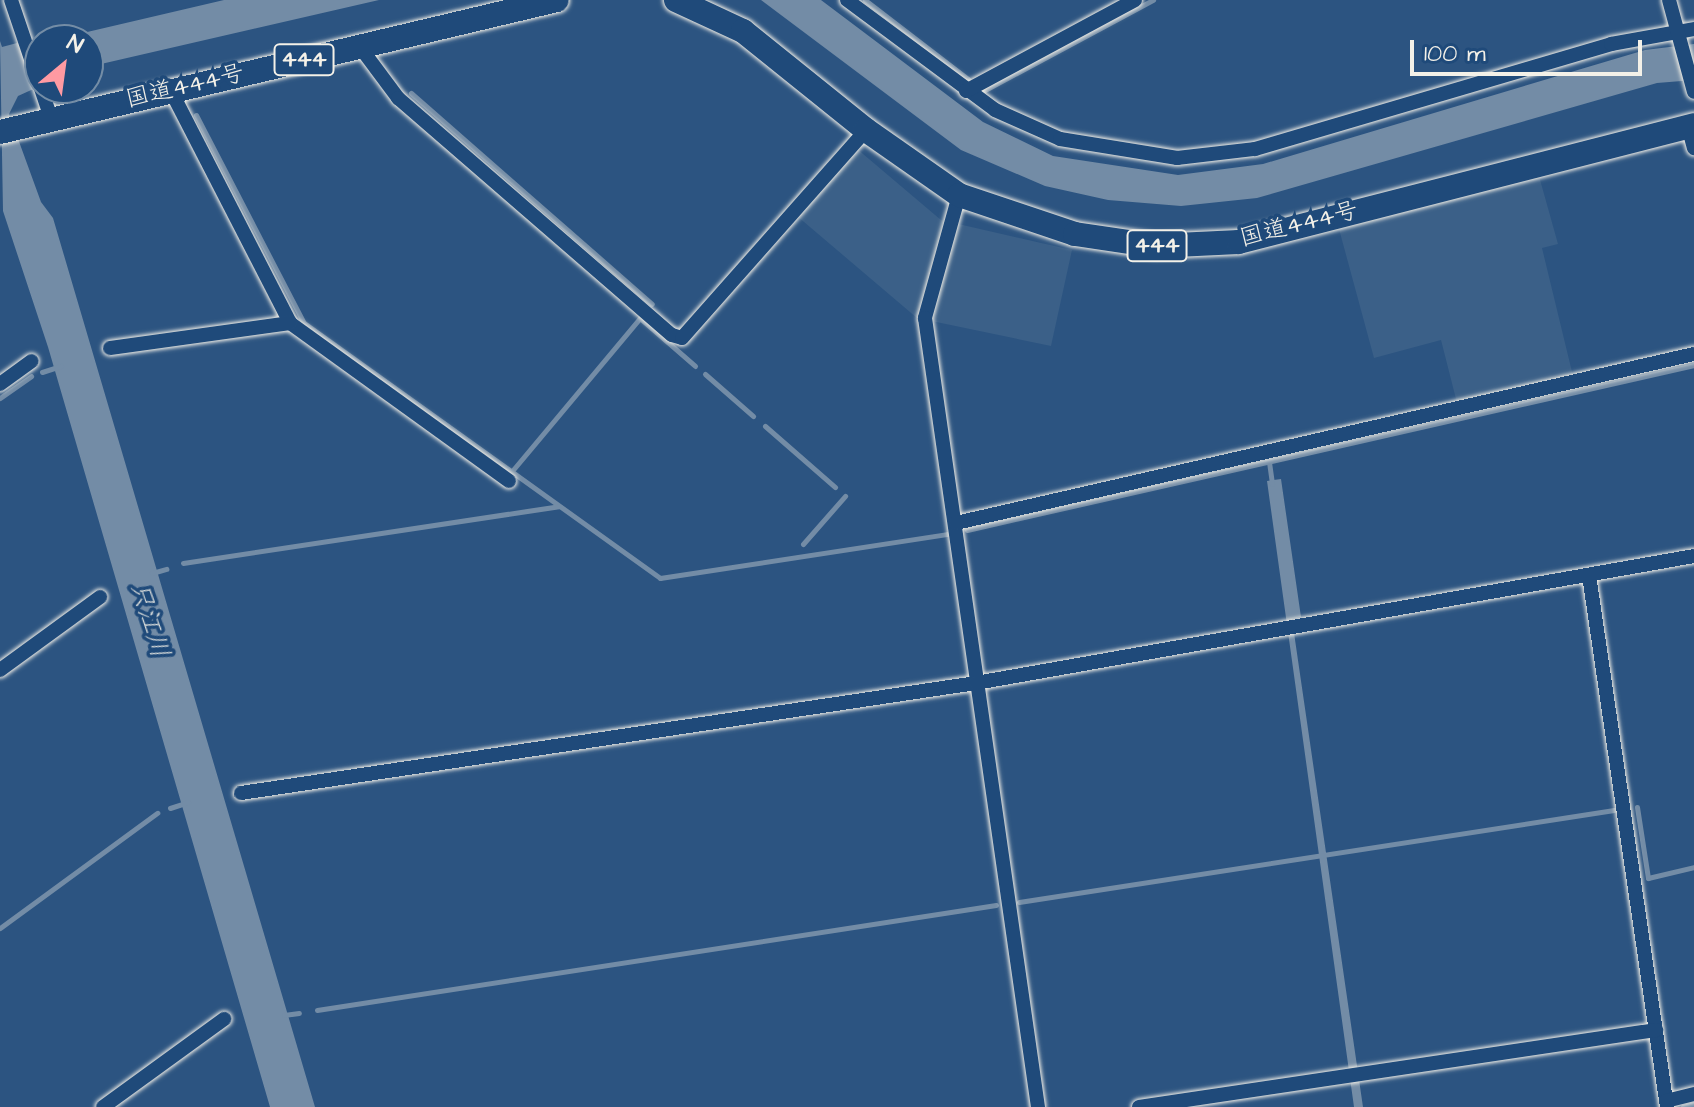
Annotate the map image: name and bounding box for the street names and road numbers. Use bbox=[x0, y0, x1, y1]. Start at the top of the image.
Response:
road number: 444 bbox=[272, 42, 336, 78]
street label: 国道444号 bbox=[123, 59, 247, 115]
street label: 国道444号 bbox=[1237, 196, 1361, 254]
road number: 444 bbox=[1125, 228, 1189, 264]

